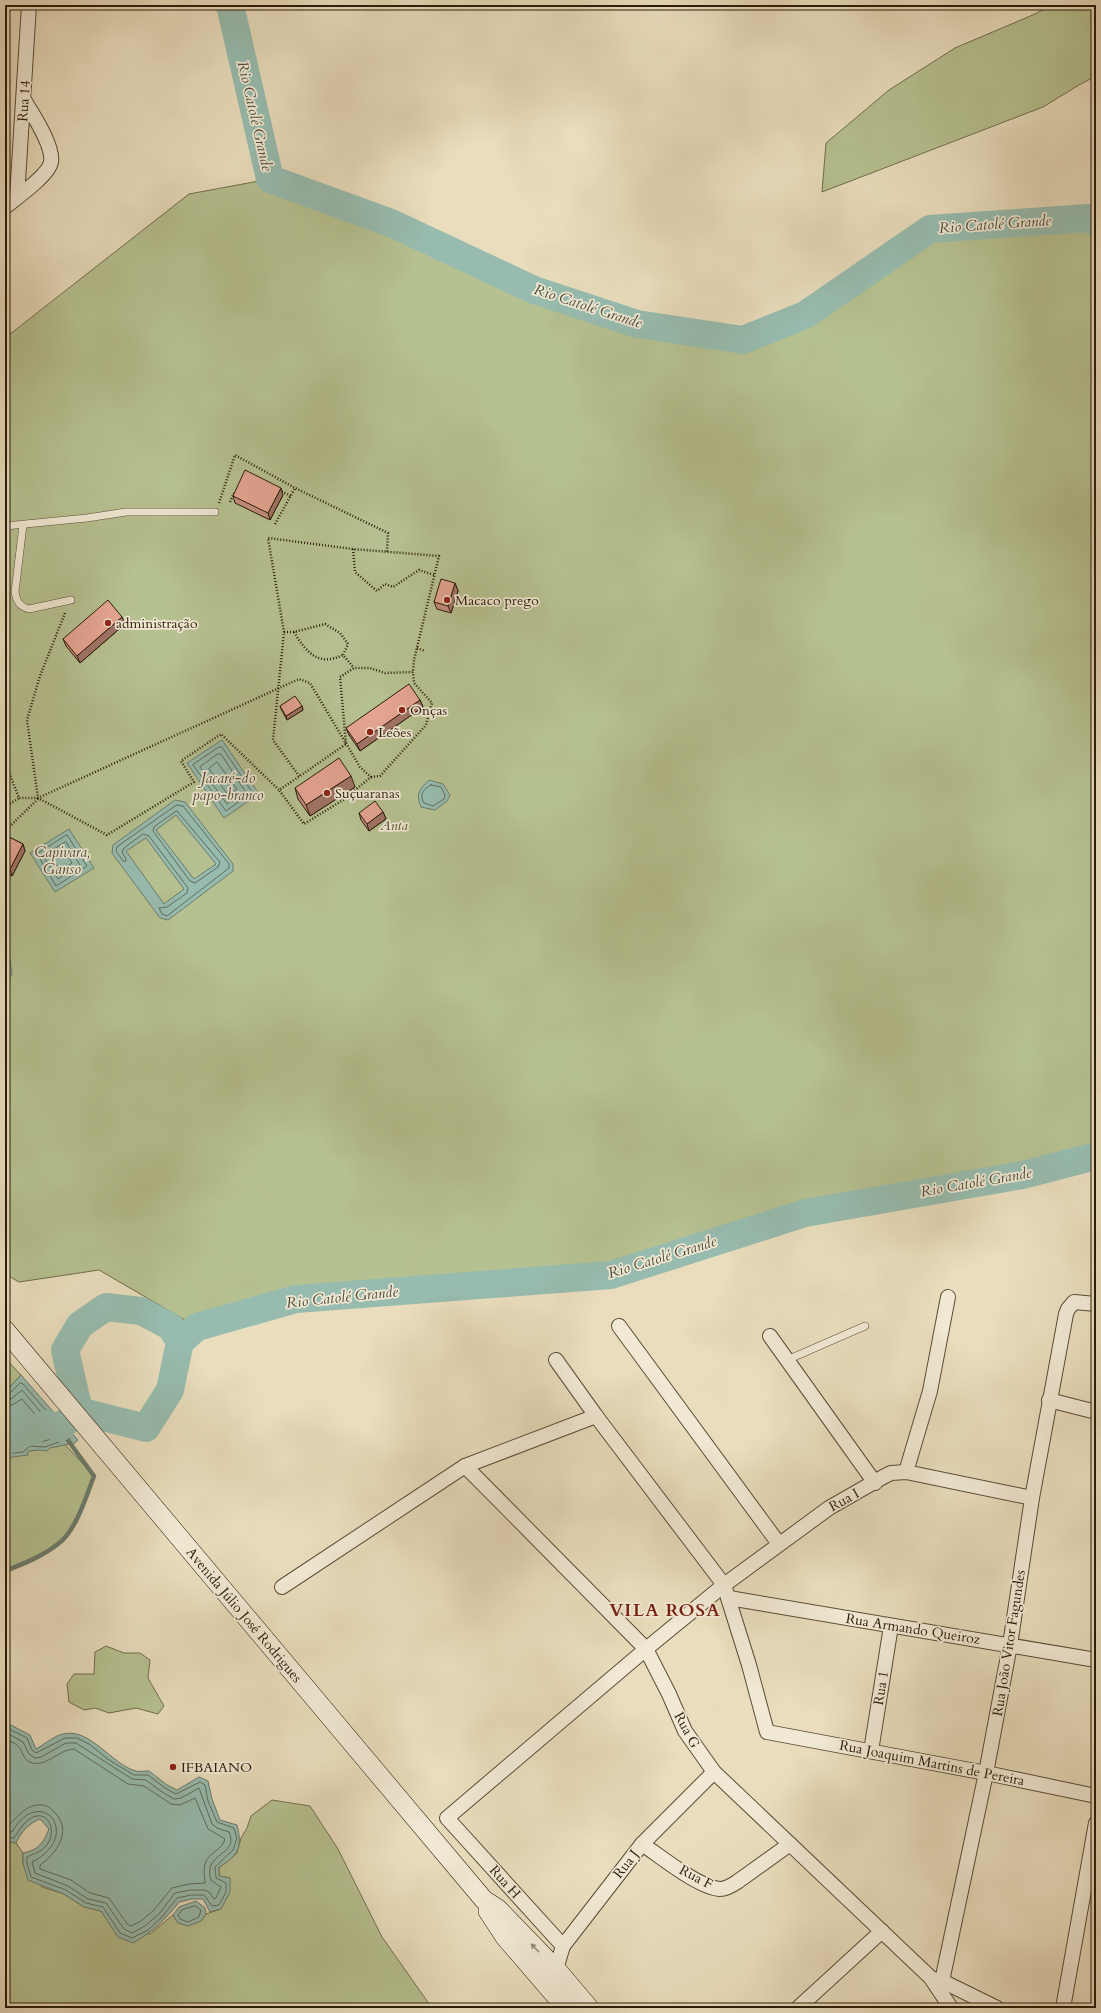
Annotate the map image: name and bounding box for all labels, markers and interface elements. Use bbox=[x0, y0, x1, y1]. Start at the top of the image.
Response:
water label: Rio Catolé Grande bbox=[233, 59, 277, 173]
street label: Rua 14 bbox=[13, 80, 35, 122]
water label: Rio Catolé Grande bbox=[938, 210, 1052, 238]
water label: Rio Catolé Grande bbox=[531, 279, 645, 333]
place label: Macaco prego bbox=[455, 591, 539, 610]
marker: Macaco prego bbox=[442, 595, 452, 605]
place label: administração bbox=[116, 614, 198, 633]
marker: administração bbox=[103, 618, 113, 628]
place label: Onças bbox=[410, 701, 447, 720]
marker: Onças bbox=[397, 705, 407, 715]
place label: Leões bbox=[378, 723, 412, 742]
marker: Leões bbox=[365, 727, 375, 737]
water label: Jacaré-do papo-branco bbox=[192, 768, 264, 805]
place label: Suçuaranas bbox=[335, 784, 400, 803]
marker: Suçuaranas bbox=[322, 788, 332, 798]
park label: Anta bbox=[379, 816, 408, 835]
water label: Capivara, Ganso bbox=[34, 842, 90, 879]
water label: Rio Catolé Grande bbox=[919, 1162, 1033, 1202]
water label: Rio Catolé Grande bbox=[605, 1231, 719, 1283]
water label: Rio Catolé Grande bbox=[285, 1281, 399, 1313]
street label: Rua I bbox=[825, 1484, 863, 1516]
street label: Avenida Júlio José Rodrigues bbox=[182, 1543, 307, 1687]
street label: Rua João Vitor Fagundes bbox=[988, 1568, 1030, 1718]
district label: VILA ROSA bbox=[609, 1598, 721, 1623]
street label: Rua Armando Queiroz bbox=[844, 1609, 982, 1649]
street label: Rua 1 bbox=[869, 1670, 893, 1706]
street label: Rua G bbox=[670, 1709, 704, 1751]
street label: Rua Joaquim Martins de Pereira bbox=[838, 1736, 1026, 1790]
place label: IFBAIANO bbox=[181, 1758, 252, 1777]
marker: IFBAIANO bbox=[168, 1762, 178, 1772]
street label: Rua J bbox=[609, 1845, 643, 1882]
street label: Rua F bbox=[676, 1860, 716, 1894]
street label: Rua H bbox=[485, 1861, 525, 1903]
one-way arrow bbox=[530, 1943, 540, 1953]

